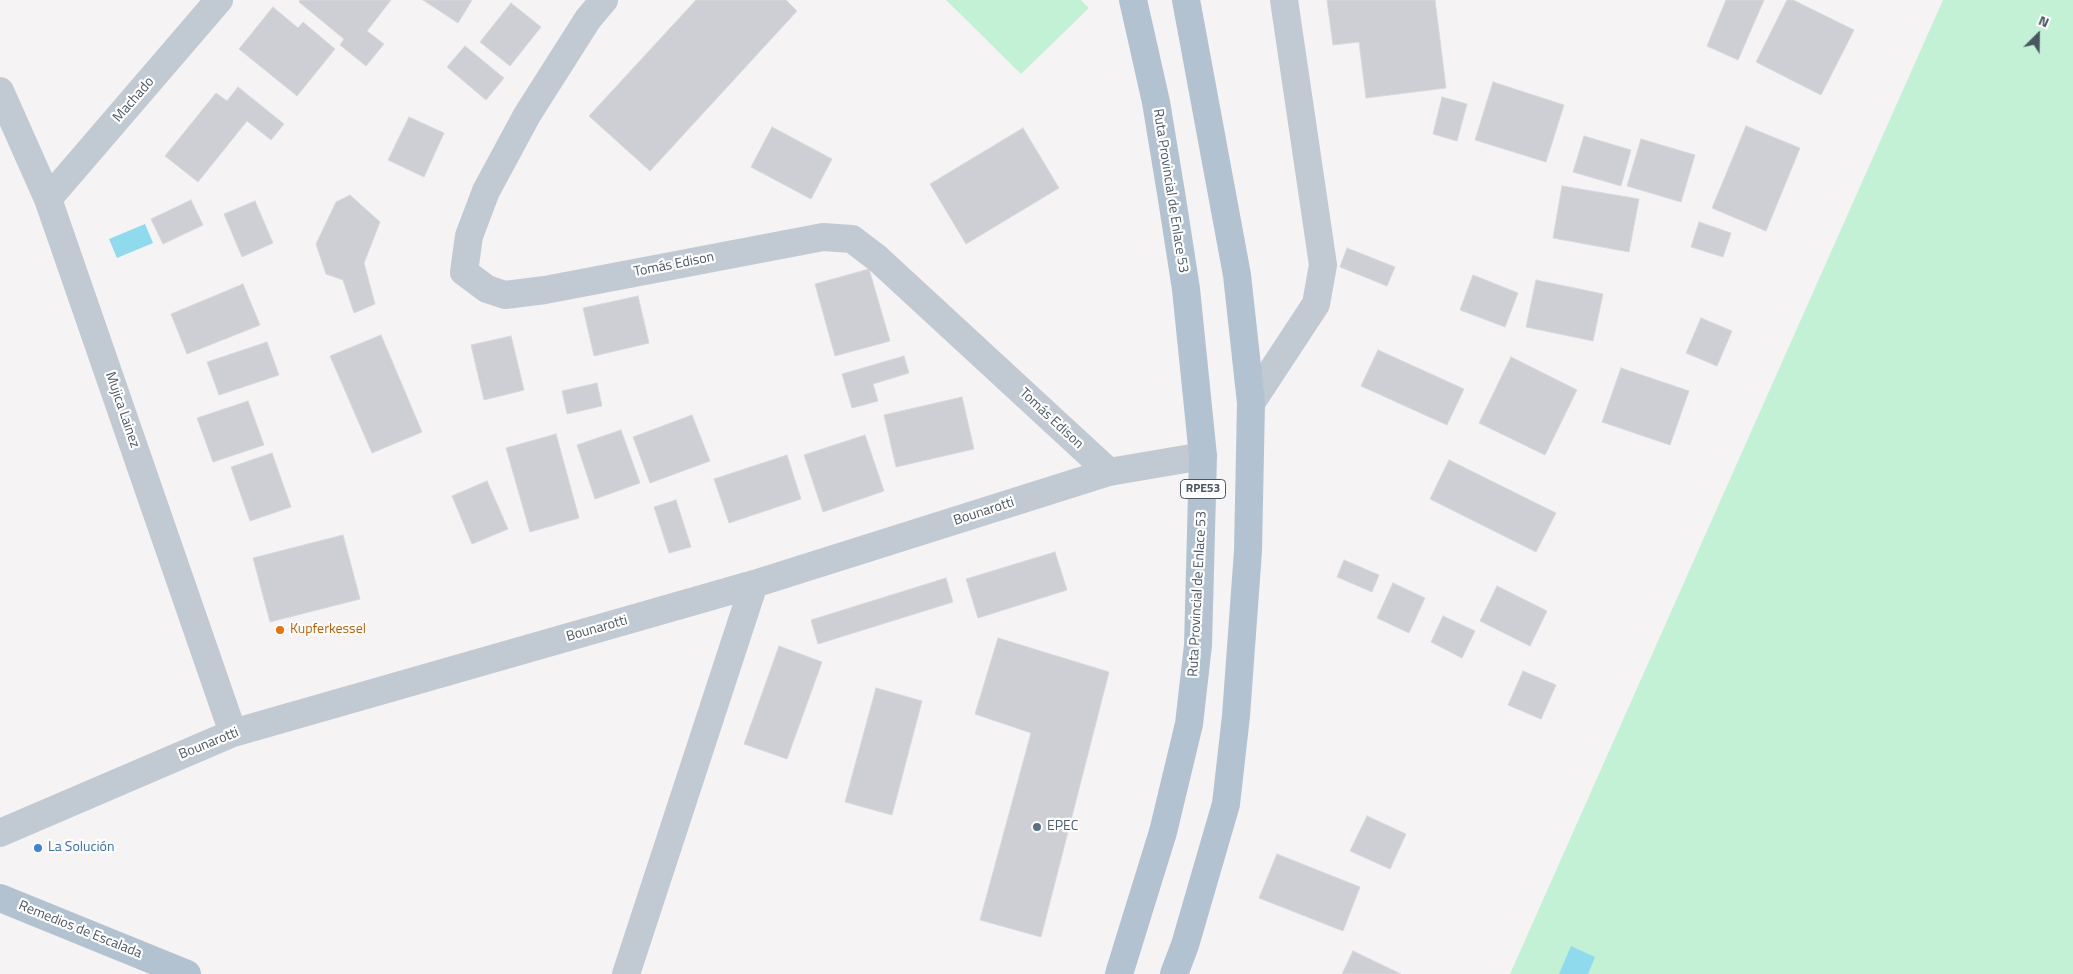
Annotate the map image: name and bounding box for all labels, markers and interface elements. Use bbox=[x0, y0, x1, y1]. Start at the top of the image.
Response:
text: N bbox=[2035, 9, 2053, 32]
north arrow bbox=[2013, 10, 2063, 60]
street label: Machado bbox=[110, 74, 158, 126]
street label: Ruta Provincial de Enlace 53 bbox=[1149, 108, 1191, 274]
street label: Tomás Edison bbox=[632, 249, 716, 281]
street label: Mujica Lainez bbox=[101, 370, 143, 450]
street label: Tomás Edison bbox=[1016, 385, 1086, 453]
road number: RPE53 bbox=[1180, 479, 1226, 498]
street label: Bounarotti bbox=[951, 494, 1017, 530]
street label: Ruta Provincial de Enlace 53 bbox=[1185, 511, 1211, 677]
street label: Bounarotti bbox=[564, 612, 630, 646]
place label: Kupferkessel bbox=[290, 622, 366, 638]
marker: Kupferkessel bbox=[274, 624, 286, 636]
street label: Bounarotti bbox=[177, 724, 241, 764]
place label: EPEC bbox=[1047, 819, 1078, 835]
marker: EPEC bbox=[1031, 821, 1043, 833]
place label: La Solución bbox=[48, 840, 115, 856]
marker: La Solución bbox=[32, 842, 44, 854]
street label: Remedios de Escalada bbox=[16, 898, 144, 962]

